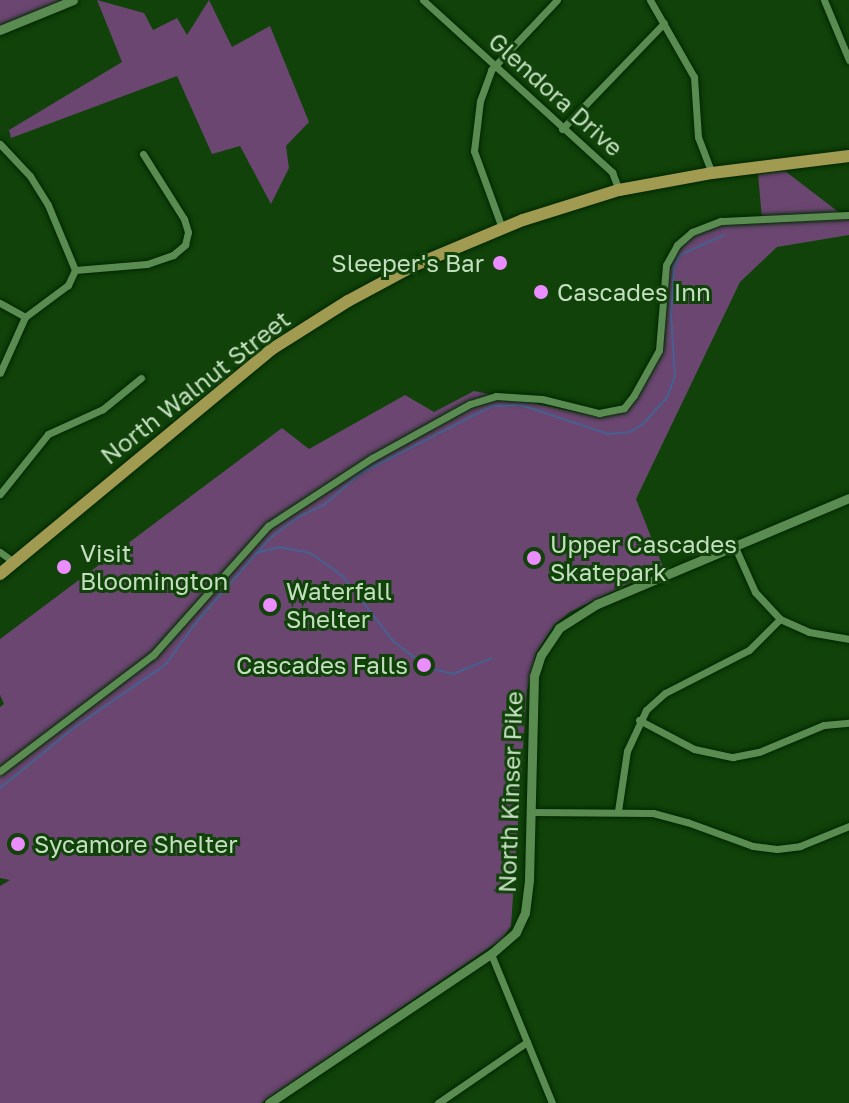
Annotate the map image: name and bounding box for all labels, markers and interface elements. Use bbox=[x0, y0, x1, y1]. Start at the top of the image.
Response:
street label: Glendora Drive bbox=[483, 26, 629, 162]
place label: Sleeper's Bar bbox=[331, 249, 484, 277]
marker: Sleeper's Bar bbox=[491, 254, 509, 272]
place label: Cascades Inn bbox=[557, 278, 711, 306]
marker: Cascades Inn bbox=[532, 283, 550, 301]
street label: North Walnut Street bbox=[95, 304, 295, 470]
place label: Upper Cascades Skatepark bbox=[550, 530, 737, 586]
place label: Visit Bloomington bbox=[80, 539, 228, 595]
marker: Upper Cascades Skatepark bbox=[525, 549, 543, 567]
marker: Visit Bloomington bbox=[55, 558, 73, 576]
place label: Waterfall Shelter bbox=[286, 577, 392, 633]
marker: Waterfall Shelter bbox=[261, 596, 279, 614]
place label: Cascades Falls bbox=[236, 651, 408, 679]
marker: Cascades Falls bbox=[415, 656, 433, 674]
street label: North Kinser Pike bbox=[492, 691, 528, 893]
place label: Sycamore Shelter bbox=[34, 830, 238, 858]
marker: Sycamore Shelter bbox=[9, 835, 27, 853]

